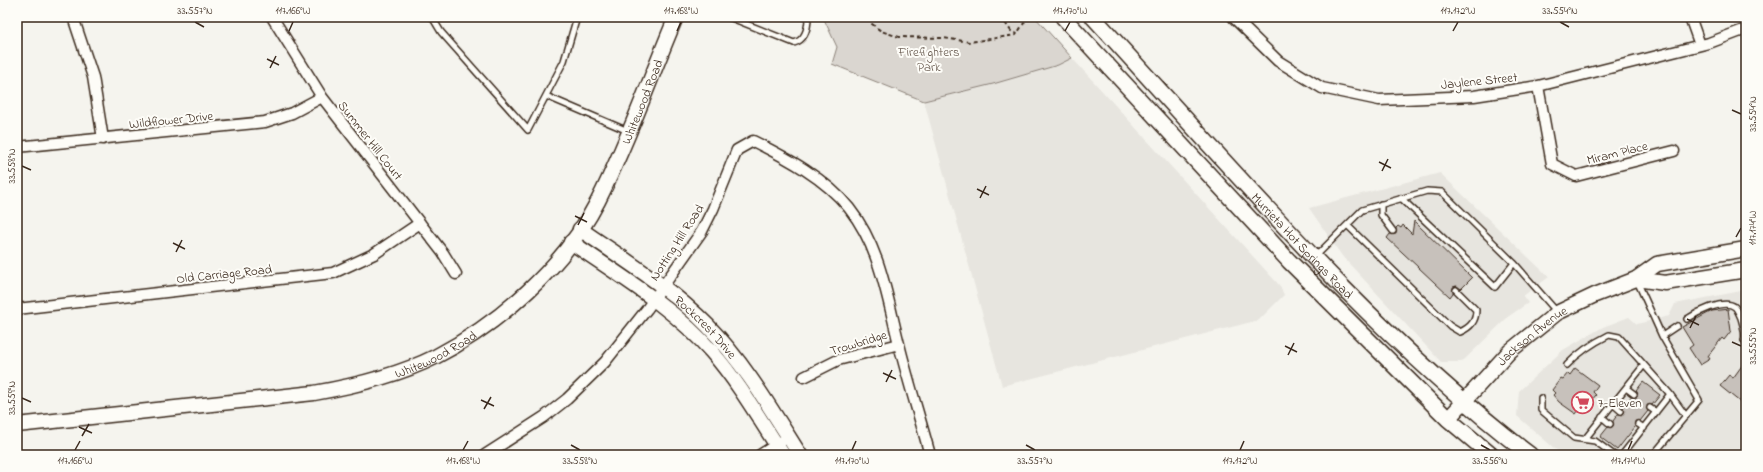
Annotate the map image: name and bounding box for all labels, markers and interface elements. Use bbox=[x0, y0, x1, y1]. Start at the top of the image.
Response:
text: 33.557°N bbox=[177, 4, 213, 19]
text: 117.166°W bbox=[276, 4, 311, 19]
text: 117.168°W bbox=[664, 4, 698, 19]
text: 117.170°W bbox=[1053, 4, 1088, 19]
text: 117.172°W bbox=[1440, 4, 1476, 19]
text: 33.554°N bbox=[1542, 4, 1578, 19]
park label: Firefighters Park bbox=[897, 43, 960, 77]
street label: Whitewood Road bbox=[617, 56, 669, 147]
street label: Jaylene Street bbox=[1440, 68, 1519, 96]
text: 33.554°N bbox=[1746, 96, 1761, 132]
street label: Summer Hill Court bbox=[333, 97, 407, 185]
street label: Wildflower Drive bbox=[128, 107, 214, 134]
street label: Miram Place bbox=[1585, 137, 1650, 170]
text: 33.558°N bbox=[5, 148, 20, 183]
street label: Murrieta Hot Springs Road bbox=[1246, 189, 1358, 304]
street label: Notting Hill Road bbox=[645, 200, 710, 285]
text: 117.174°W bbox=[1746, 211, 1761, 245]
street label: Old Carriage Road bbox=[175, 260, 274, 290]
street label: Rockcrest Drive bbox=[670, 292, 741, 363]
street label: Jackson Avenue bbox=[1493, 301, 1571, 371]
street label: Whitewood Road bbox=[392, 326, 481, 384]
street label: Trowbridge bbox=[828, 326, 890, 362]
text: 33.555°N bbox=[1746, 327, 1761, 364]
text: 33.559°N bbox=[5, 381, 20, 415]
supermarket icon: 7-Eleven bbox=[1569, 389, 1595, 415]
place label: 7-Eleven bbox=[1598, 394, 1642, 413]
text: 117.166°W bbox=[58, 454, 93, 469]
text: 117.168°W bbox=[446, 454, 480, 469]
text: 33.558°N bbox=[563, 454, 598, 469]
text: 117.170°W bbox=[835, 454, 870, 469]
text: 33.557°N bbox=[1017, 454, 1053, 469]
text: 117.172°W bbox=[1222, 454, 1258, 469]
text: 33.556°N bbox=[1472, 454, 1508, 469]
text: 117.174°W bbox=[1611, 454, 1645, 469]

